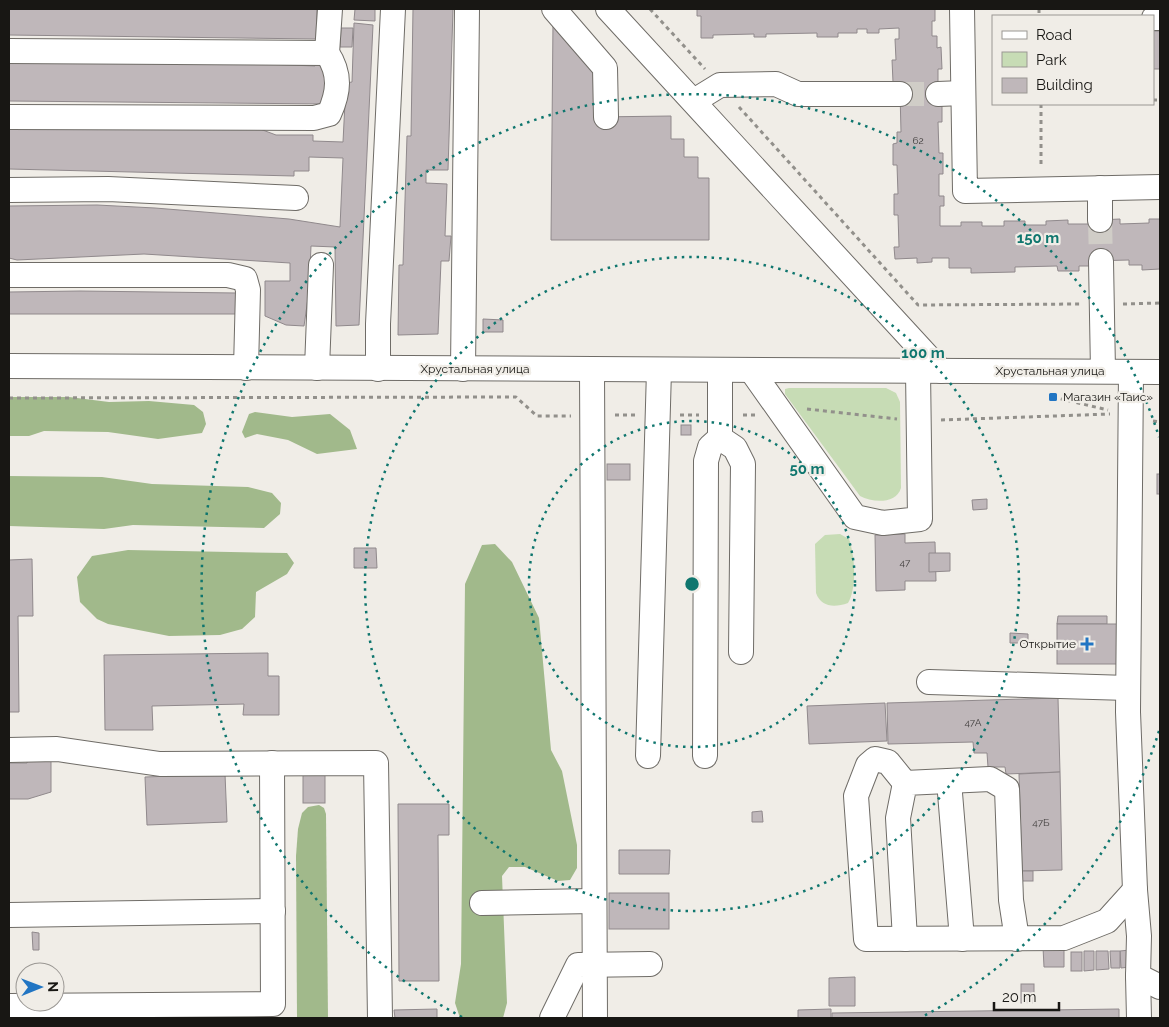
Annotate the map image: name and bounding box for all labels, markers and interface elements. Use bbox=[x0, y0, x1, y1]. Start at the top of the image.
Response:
legend bbox=[992, 15, 1154, 105]
text: Road bbox=[1036, 26, 1072, 44]
text: Park bbox=[1036, 51, 1067, 69]
text: Building bbox=[1036, 76, 1093, 94]
house number: 62 bbox=[912, 135, 924, 146]
text: 150 m bbox=[1017, 229, 1059, 247]
text: 100 m bbox=[901, 344, 945, 362]
street label: Хрустальная улица bbox=[421, 362, 530, 376]
street label: Хрустальная улица bbox=[996, 364, 1105, 378]
place label: Магазин «Таис» bbox=[1063, 390, 1153, 404]
marker: Магазин «Таис» bbox=[1047, 391, 1059, 403]
text: 50 m bbox=[789, 460, 825, 478]
house number: 47 bbox=[900, 557, 911, 568]
centre of rings bbox=[683, 575, 701, 593]
place label: Открытие bbox=[1020, 637, 1076, 651]
marker: Открытие bbox=[1080, 637, 1094, 651]
house number: 47А bbox=[964, 717, 982, 728]
house number: 47Б bbox=[1032, 817, 1050, 828]
north arrow bbox=[15, 962, 65, 1012]
scale bar bbox=[994, 980, 1059, 1012]
text: N bbox=[45, 981, 61, 992]
text: 20 m bbox=[1002, 988, 1037, 1006]

